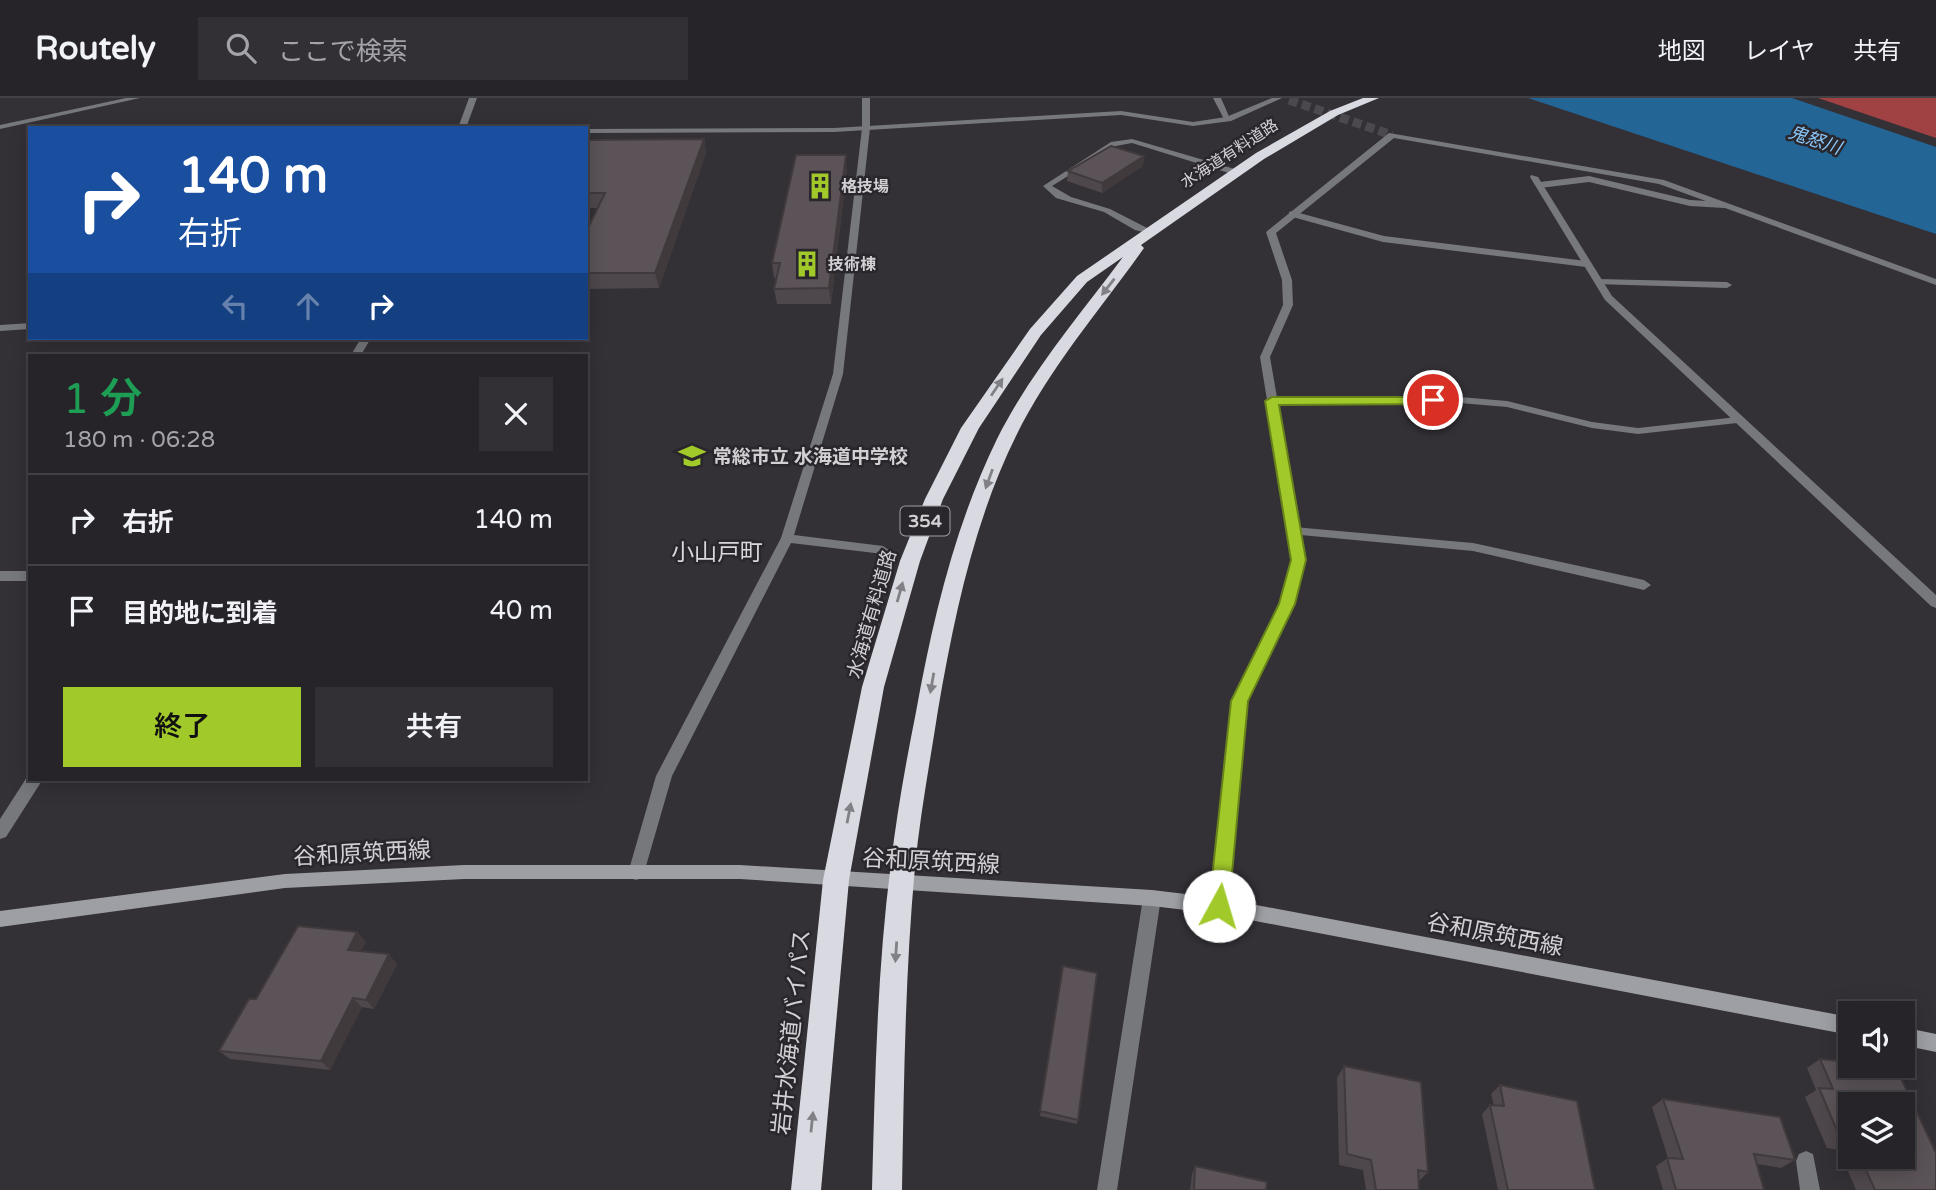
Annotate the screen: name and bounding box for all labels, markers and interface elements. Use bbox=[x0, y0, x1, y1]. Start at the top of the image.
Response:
search box bbox=[198, 17, 688, 80]
text: Routely bbox=[35, 29, 156, 68]
icon: search bbox=[222, 29, 260, 67]
text: ここで検索 bbox=[278, 36, 408, 67]
text: 地図 bbox=[1658, 37, 1706, 66]
text: レイヤ bbox=[1744, 37, 1815, 66]
text: 共有 bbox=[1853, 37, 1901, 66]
street label: 水海道有料道路 bbox=[1177, 115, 1282, 193]
water label: 鬼怒川 bbox=[1786, 121, 1846, 160]
text: 140 m bbox=[178, 147, 328, 206]
icon: right bbox=[63, 154, 154, 245]
building icon: 格技場 bbox=[805, 171, 835, 201]
place label: 格技場 bbox=[841, 177, 889, 197]
text: 右折 bbox=[178, 215, 242, 253]
building icon: 技術棟 bbox=[792, 249, 822, 279]
place label: 技術棟 bbox=[828, 255, 876, 275]
one-way arrow bbox=[1101, 278, 1115, 296]
icon: left bbox=[216, 287, 254, 325]
icon: ahead bbox=[289, 287, 327, 325]
icon: right bbox=[362, 287, 400, 325]
pin bbox=[1403, 370, 1463, 430]
text: 1 分 bbox=[63, 374, 142, 425]
button: close bbox=[479, 377, 553, 451]
one-way arrow bbox=[990, 378, 1004, 396]
icon: arrive bbox=[1414, 381, 1452, 419]
text: 180 m · 06:28 bbox=[63, 426, 215, 454]
school or university icon: 常総市立 水海道中学校 bbox=[677, 441, 707, 471]
place label: 常総市立 水海道中学校 bbox=[713, 446, 908, 468]
one-way arrow bbox=[983, 469, 994, 490]
icon: right bbox=[63, 501, 101, 539]
text: 140 m bbox=[473, 504, 553, 535]
road number: 354 bbox=[900, 506, 950, 536]
text: 右折 bbox=[122, 507, 174, 538]
district label: 小山戸町 bbox=[671, 539, 763, 567]
street label: 水海道有料道路 bbox=[843, 547, 901, 681]
one-way arrow bbox=[896, 581, 906, 602]
icon: arrive bbox=[63, 592, 101, 630]
text: 40 m bbox=[490, 595, 553, 626]
text: 目的地に到着 bbox=[122, 598, 278, 629]
one-way arrow bbox=[926, 672, 937, 694]
button: 終了 bbox=[63, 687, 301, 767]
button: 共有 bbox=[315, 687, 553, 767]
one-way arrow bbox=[843, 802, 854, 824]
street label: 谷和原筑西線 bbox=[292, 836, 432, 872]
street label: 谷和原筑西線 bbox=[861, 844, 1001, 880]
position arrow bbox=[1182, 869, 1256, 943]
street label: 谷和原筑西線 bbox=[1424, 908, 1565, 962]
street label: 岩井水海道バイパス bbox=[767, 928, 817, 1136]
one-way arrow bbox=[890, 941, 901, 963]
map controls bbox=[1838, 1001, 1915, 1169]
button: sound bbox=[1838, 1001, 1915, 1078]
button: layers bbox=[1838, 1092, 1915, 1169]
one-way arrow bbox=[807, 1111, 818, 1133]

